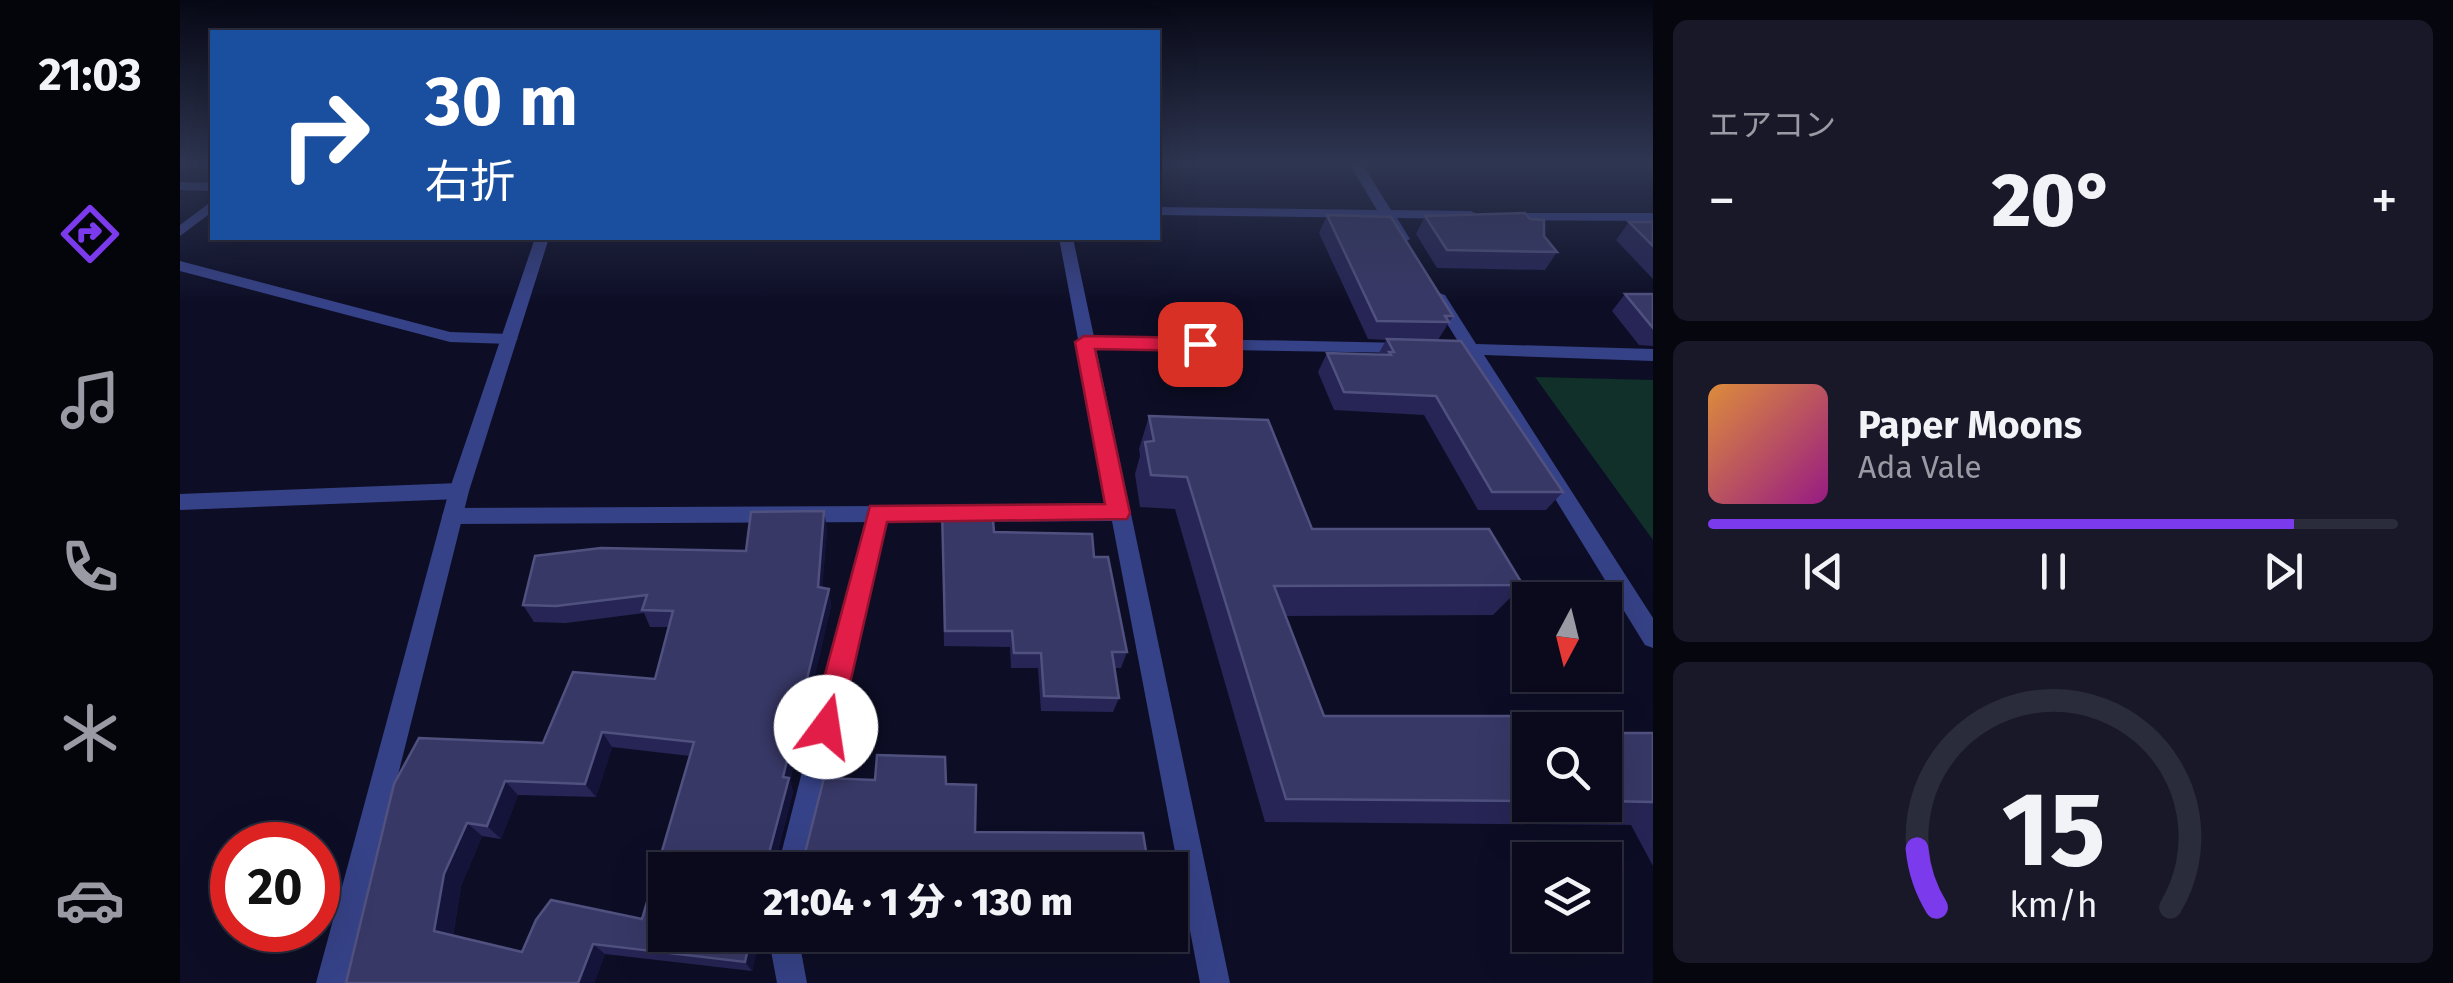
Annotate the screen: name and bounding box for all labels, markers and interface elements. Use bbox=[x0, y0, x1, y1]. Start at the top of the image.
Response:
text: 21:03 bbox=[38, 48, 142, 102]
text: 30 m bbox=[425, 60, 578, 144]
icon: right bbox=[260, 70, 390, 200]
text: エアコン bbox=[1708, 106, 1836, 144]
text: 右折 bbox=[425, 155, 515, 209]
text: 20° bbox=[1992, 156, 2114, 246]
text: − bbox=[1708, 168, 1736, 234]
text: + bbox=[2371, 168, 2398, 234]
icon: directions bbox=[55, 199, 125, 269]
pin bbox=[1158, 302, 1243, 387]
icon: arrive bbox=[1173, 317, 1228, 372]
icon: music bbox=[55, 365, 125, 435]
text: Paper Moons bbox=[1858, 402, 2082, 448]
text: Ada Vale bbox=[1858, 448, 1982, 486]
icon: phone bbox=[55, 532, 125, 602]
icon: previous bbox=[1796, 544, 1851, 599]
icon: pause bbox=[2026, 544, 2081, 599]
icon: next bbox=[2256, 544, 2311, 599]
north arrow bbox=[1512, 582, 1622, 692]
map controls bbox=[1512, 582, 1622, 952]
position arrow bbox=[774, 675, 878, 779]
icon: climate bbox=[55, 698, 125, 768]
button: search bbox=[1512, 712, 1622, 822]
text: 15 bbox=[2001, 768, 2105, 893]
speed limit sign: 20 bbox=[210, 822, 340, 952]
button: layers bbox=[1512, 842, 1622, 952]
icon: car bbox=[55, 865, 125, 935]
text: 21:04 · 1 分 · 130 m bbox=[763, 879, 1073, 925]
text: km/h bbox=[2009, 884, 2097, 926]

